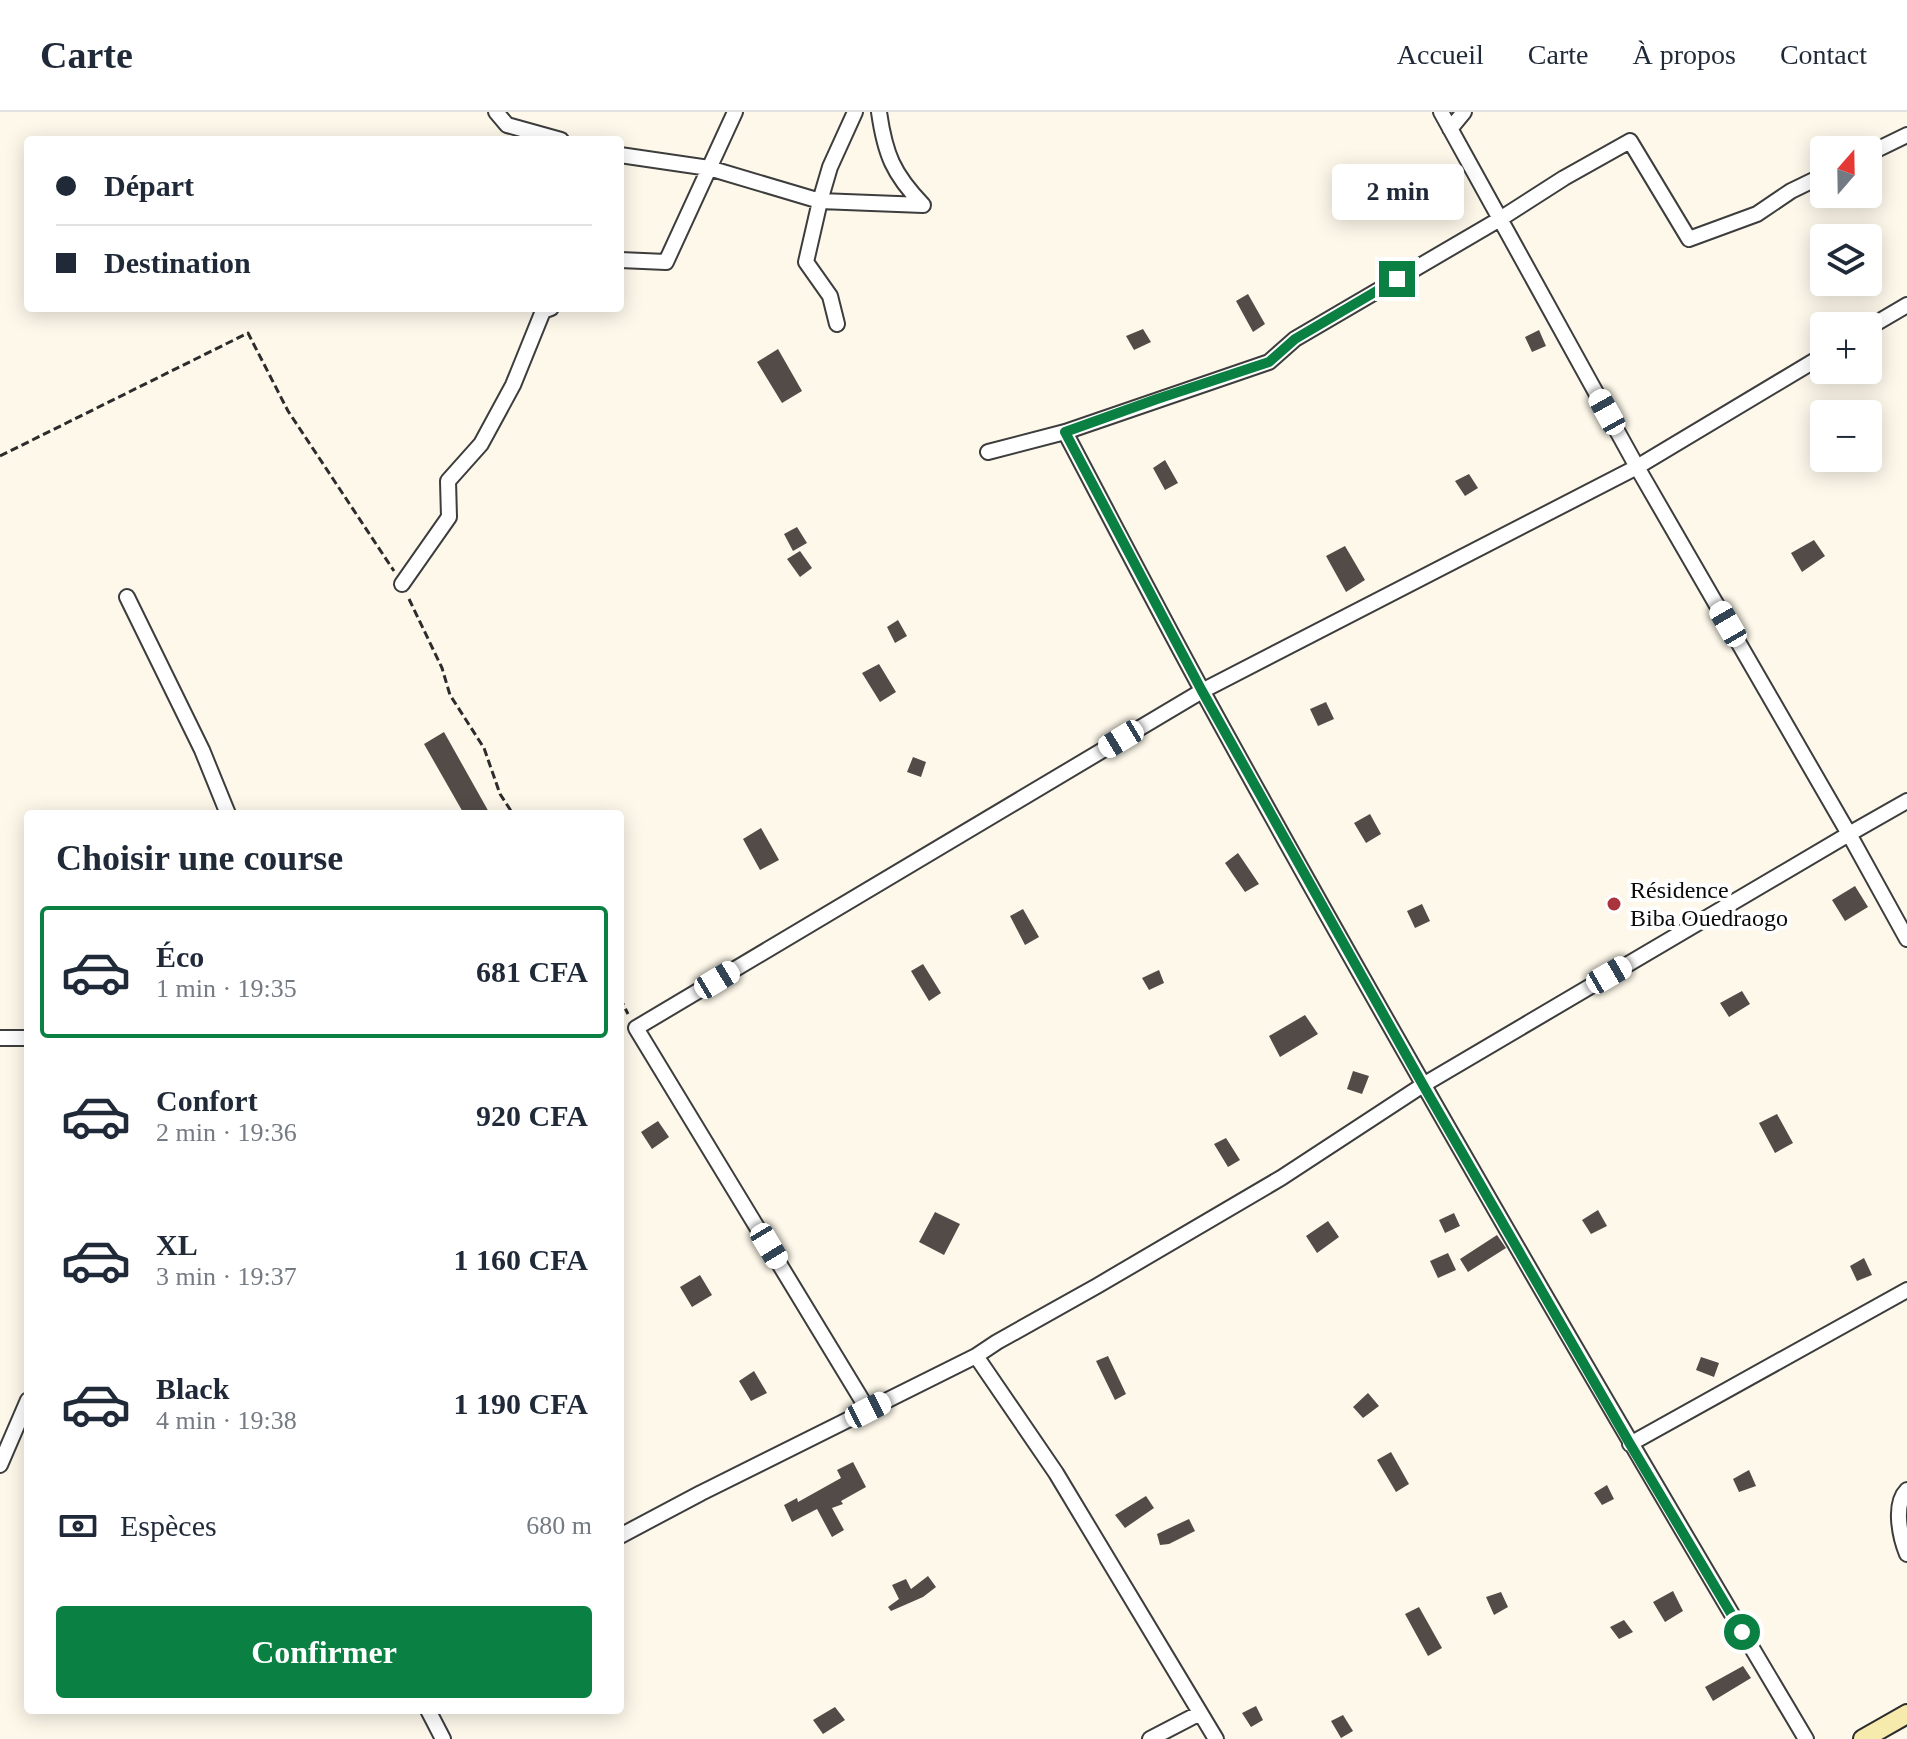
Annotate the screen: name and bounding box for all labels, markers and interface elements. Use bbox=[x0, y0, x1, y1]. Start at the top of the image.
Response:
text: Carte bbox=[40, 34, 133, 76]
text: Accueil bbox=[1397, 39, 1484, 70]
text: Carte bbox=[1528, 39, 1588, 70]
text: À propos bbox=[1632, 39, 1736, 70]
text: Contact bbox=[1780, 39, 1867, 70]
north arrow bbox=[1810, 136, 1882, 208]
map controls bbox=[1810, 136, 1882, 472]
callout: 2 min bbox=[1331, 163, 1463, 219]
text: Départ bbox=[104, 169, 194, 202]
text: 2 min bbox=[1367, 177, 1429, 206]
button: layers bbox=[1810, 224, 1882, 296]
text: Destination bbox=[104, 246, 251, 279]
route end bbox=[1379, 261, 1415, 297]
button: + bbox=[1810, 312, 1882, 384]
car bbox=[1585, 385, 1629, 439]
button: − bbox=[1810, 400, 1882, 472]
car bbox=[1706, 597, 1750, 651]
car bbox=[1094, 716, 1148, 762]
text: Choisir une course bbox=[56, 838, 343, 878]
place label: Résidence Biba Ouedraogo bbox=[1630, 877, 1788, 931]
marker: Résidence Biba Ouedraogo bbox=[1605, 895, 1623, 913]
icon: car bbox=[60, 936, 132, 1008]
text: Éco bbox=[156, 940, 204, 973]
car bbox=[1582, 953, 1636, 997]
text: 681 CFA bbox=[476, 955, 588, 988]
car bbox=[690, 957, 744, 1003]
text: 1 min · 19:35 bbox=[156, 974, 297, 1003]
icon: car bbox=[60, 1080, 132, 1152]
text: Confort bbox=[156, 1084, 258, 1117]
text: 920 CFA bbox=[476, 1099, 588, 1132]
text: 2 min · 19:36 bbox=[156, 1118, 297, 1147]
car bbox=[746, 1219, 792, 1273]
icon: car bbox=[60, 1224, 132, 1296]
text: XL bbox=[156, 1228, 198, 1261]
text: 1 160 CFA bbox=[454, 1243, 588, 1276]
text: 3 min · 19:37 bbox=[156, 1262, 297, 1291]
icon: car bbox=[60, 1368, 132, 1440]
text: Black bbox=[156, 1372, 229, 1405]
text: 1 190 CFA bbox=[454, 1387, 588, 1420]
car bbox=[841, 1388, 895, 1432]
text: 4 min · 19:38 bbox=[156, 1406, 297, 1435]
icon: cash bbox=[56, 1504, 100, 1548]
text: Espèces bbox=[120, 1509, 217, 1542]
text: 680 m bbox=[526, 1511, 592, 1540]
button: Confirmer bbox=[56, 1606, 592, 1698]
route start bbox=[1724, 1614, 1760, 1650]

